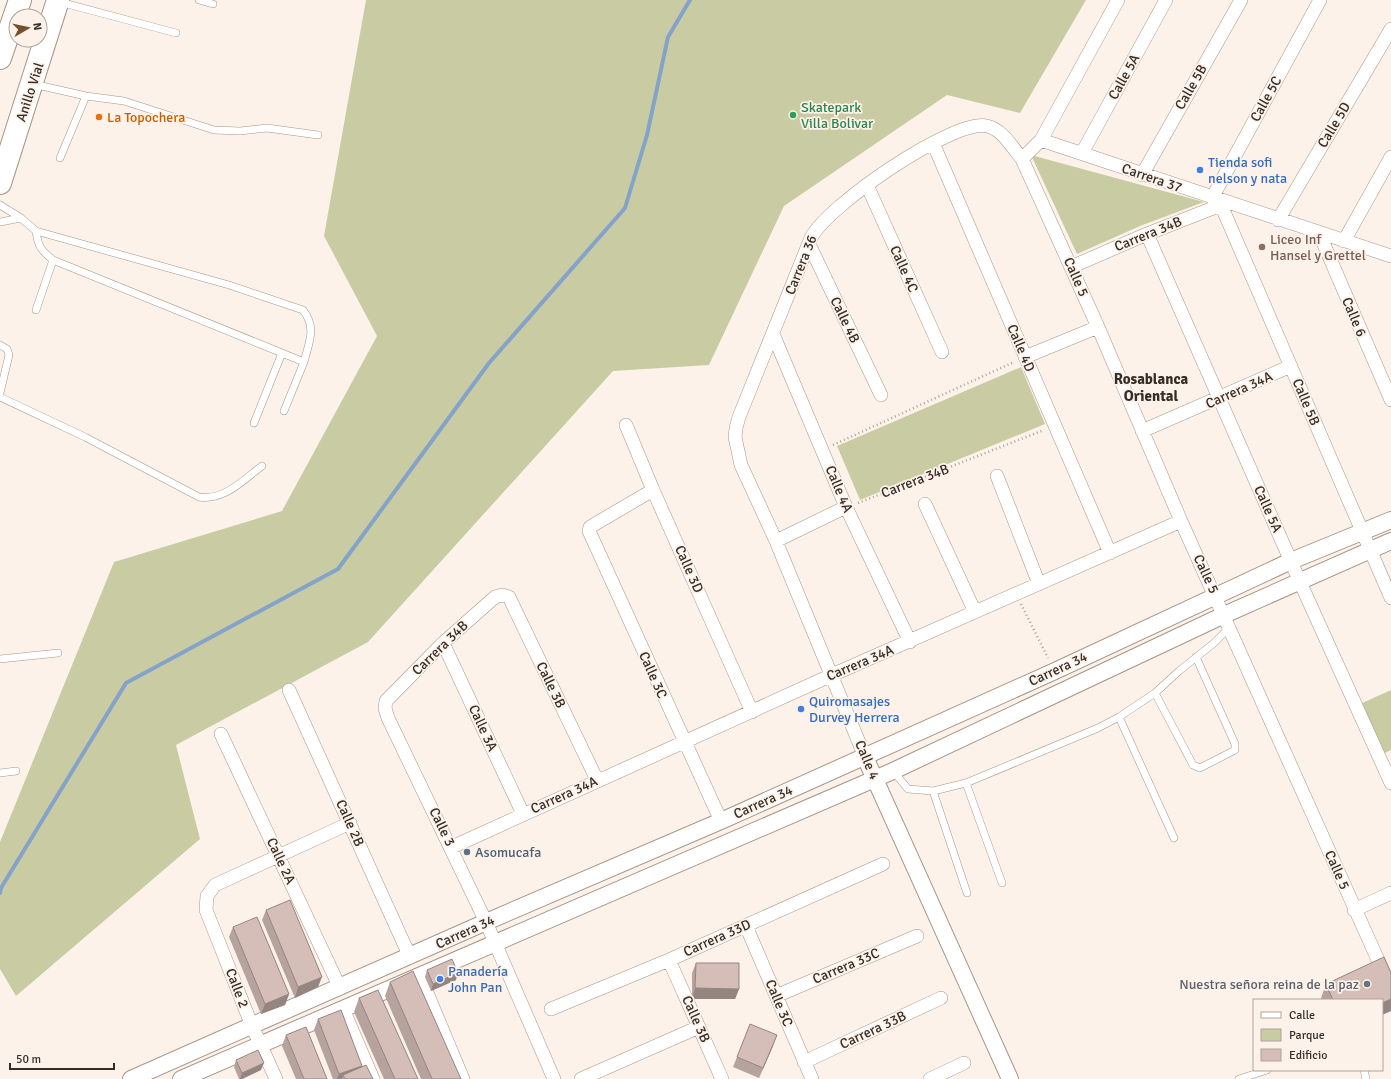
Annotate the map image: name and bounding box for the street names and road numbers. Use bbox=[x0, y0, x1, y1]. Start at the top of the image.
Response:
street label: Calle 5A bbox=[1105, 51, 1144, 103]
street label: Anillo Vial bbox=[12, 60, 48, 124]
street label: Calle 5B bbox=[1171, 61, 1211, 113]
street label: Calle 5C bbox=[1247, 73, 1285, 125]
street label: Calle 5D bbox=[1314, 99, 1354, 151]
street label: Carrera 37 bbox=[1120, 160, 1184, 196]
street label: Carrera 34B bbox=[1112, 213, 1184, 255]
street label: Carrera 36 bbox=[781, 233, 821, 297]
street label: Calle 4C bbox=[886, 243, 922, 295]
street label: Calle 5 bbox=[1060, 255, 1092, 299]
street label: Calle 4B bbox=[827, 294, 863, 346]
street label: Calle 6 bbox=[1338, 295, 1370, 339]
street label: Calle 4D bbox=[1003, 322, 1039, 374]
street label: Carrera 34A bbox=[1203, 368, 1275, 412]
street label: Calle 5B bbox=[1289, 376, 1323, 428]
street label: Carrera 34B bbox=[879, 460, 951, 502]
street label: Calle 4A bbox=[821, 463, 857, 516]
street label: Calle 5A bbox=[1250, 483, 1286, 536]
street label: Calle 3D bbox=[671, 543, 707, 595]
street label: Calle 5 bbox=[1190, 552, 1222, 596]
street label: Carrera 34B bbox=[408, 617, 472, 679]
street label: Carrera 34A bbox=[824, 641, 897, 685]
street label: Carrera 34 bbox=[1026, 648, 1090, 690]
street label: Calle 3C bbox=[635, 649, 671, 701]
street label: Calle 3B bbox=[533, 659, 569, 711]
street label: Calle 3A bbox=[465, 702, 501, 754]
street label: Calle 4 bbox=[851, 738, 883, 783]
street label: Carrera 34A bbox=[528, 773, 600, 817]
street label: Carrera 34 bbox=[731, 781, 796, 823]
street label: Calle 2B bbox=[332, 797, 368, 849]
street label: Calle 3 bbox=[425, 805, 459, 849]
street label: Calle 2A bbox=[263, 835, 299, 887]
street label: Calle 5 bbox=[1321, 848, 1353, 892]
street label: Carrera 34 bbox=[433, 911, 498, 953]
street label: Carrera 33D bbox=[681, 916, 753, 960]
street label: Carrera 33C bbox=[810, 944, 882, 988]
street label: Calle 2 bbox=[222, 966, 252, 1010]
street label: Calle 3C bbox=[762, 977, 796, 1029]
street label: Calle 3B bbox=[678, 993, 714, 1045]
street label: Carrera 33B bbox=[837, 1007, 909, 1053]

